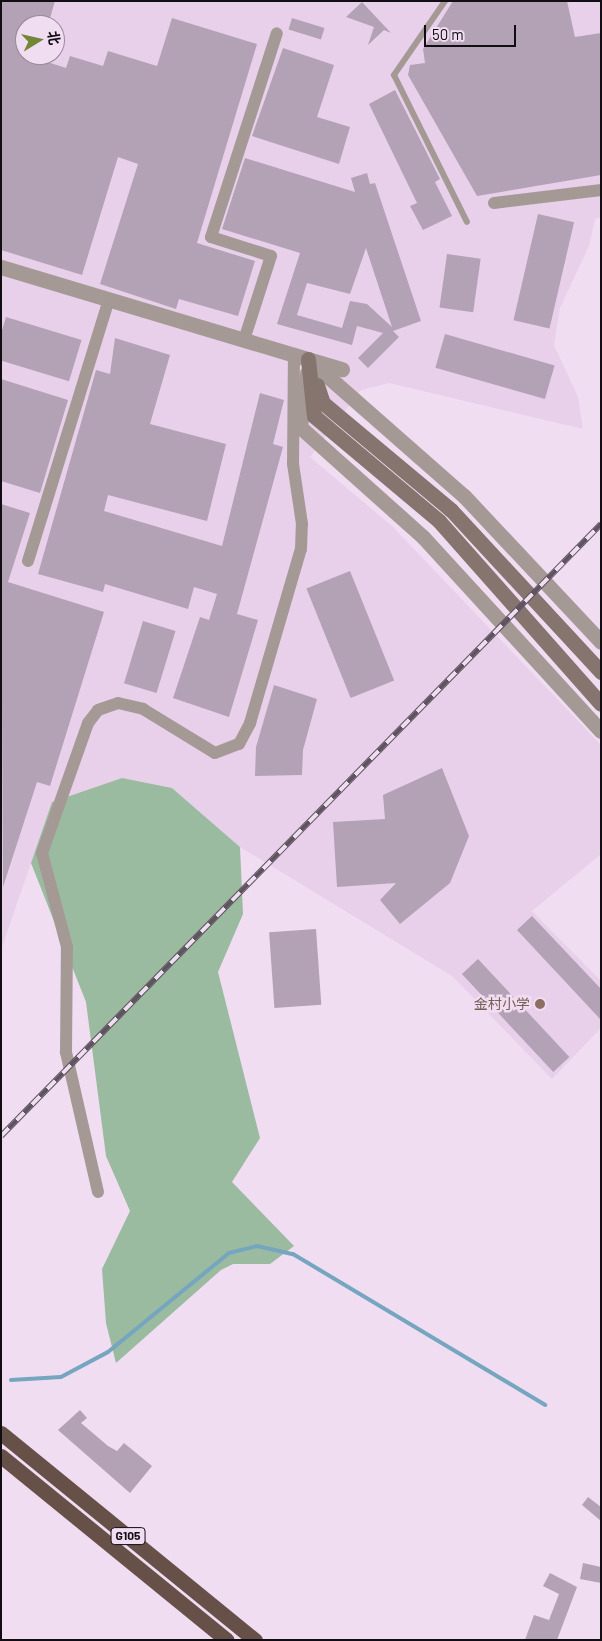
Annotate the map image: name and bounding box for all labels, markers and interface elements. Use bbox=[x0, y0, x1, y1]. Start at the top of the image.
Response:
north arrow bbox=[15, 15, 65, 65]
scale bar bbox=[427, 15, 520, 47]
text: 50 m bbox=[432, 25, 464, 43]
text: 北 bbox=[45, 29, 64, 46]
place label: 金村小学 bbox=[474, 996, 530, 1012]
marker: 金村小学 bbox=[534, 998, 546, 1010]
road number: G105 bbox=[110, 1526, 146, 1545]

